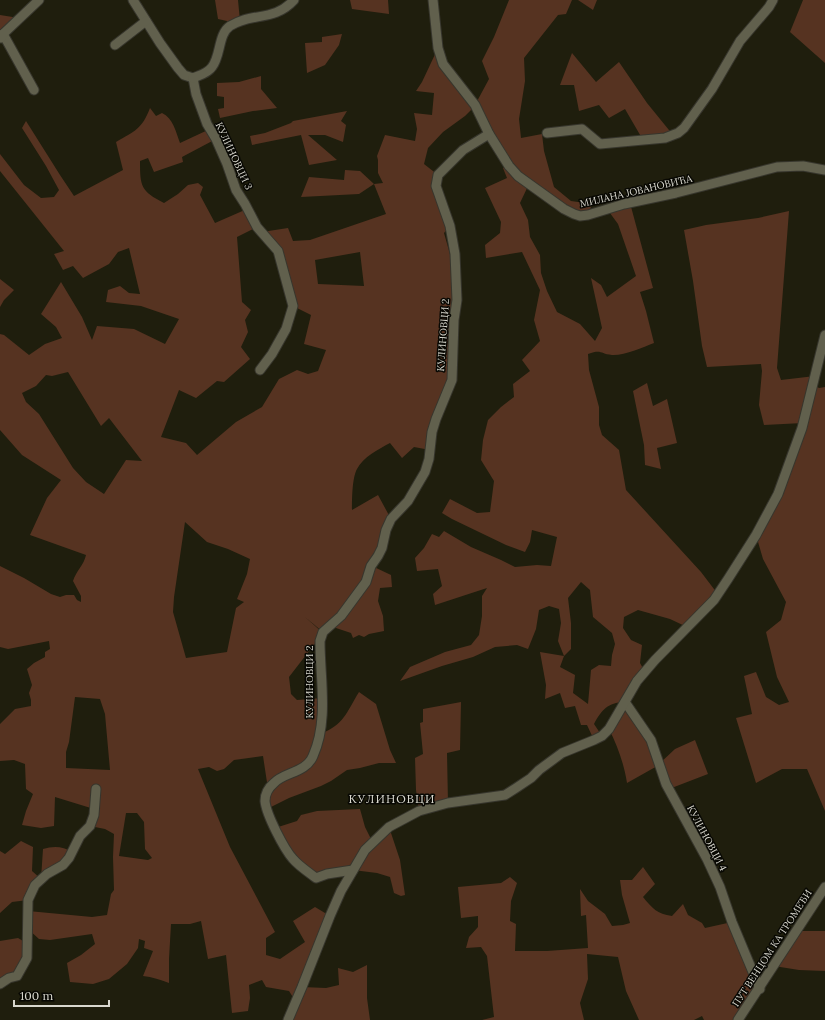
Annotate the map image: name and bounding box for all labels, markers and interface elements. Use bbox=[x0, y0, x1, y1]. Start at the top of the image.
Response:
street label: КУЛИНОВЦИ 3 bbox=[213, 120, 256, 192]
street label: МИЛАНА ЈОВАНОВИЋА bbox=[579, 172, 694, 210]
street label: КУЛИНОВЦИ 2 bbox=[434, 298, 452, 372]
street label: КУЛИНОВЦИ 2 bbox=[303, 645, 316, 719]
district label: КУЛИНОВЦИ bbox=[348, 791, 436, 806]
street label: КУЛИНОВЦИ 4 bbox=[684, 803, 730, 874]
street label: ПУТ ВЕНЦОМ КА ТРОМЕЂИ bbox=[729, 887, 815, 1009]
scale bar bbox=[14, 982, 109, 1008]
text: 100 m bbox=[20, 988, 53, 1003]

